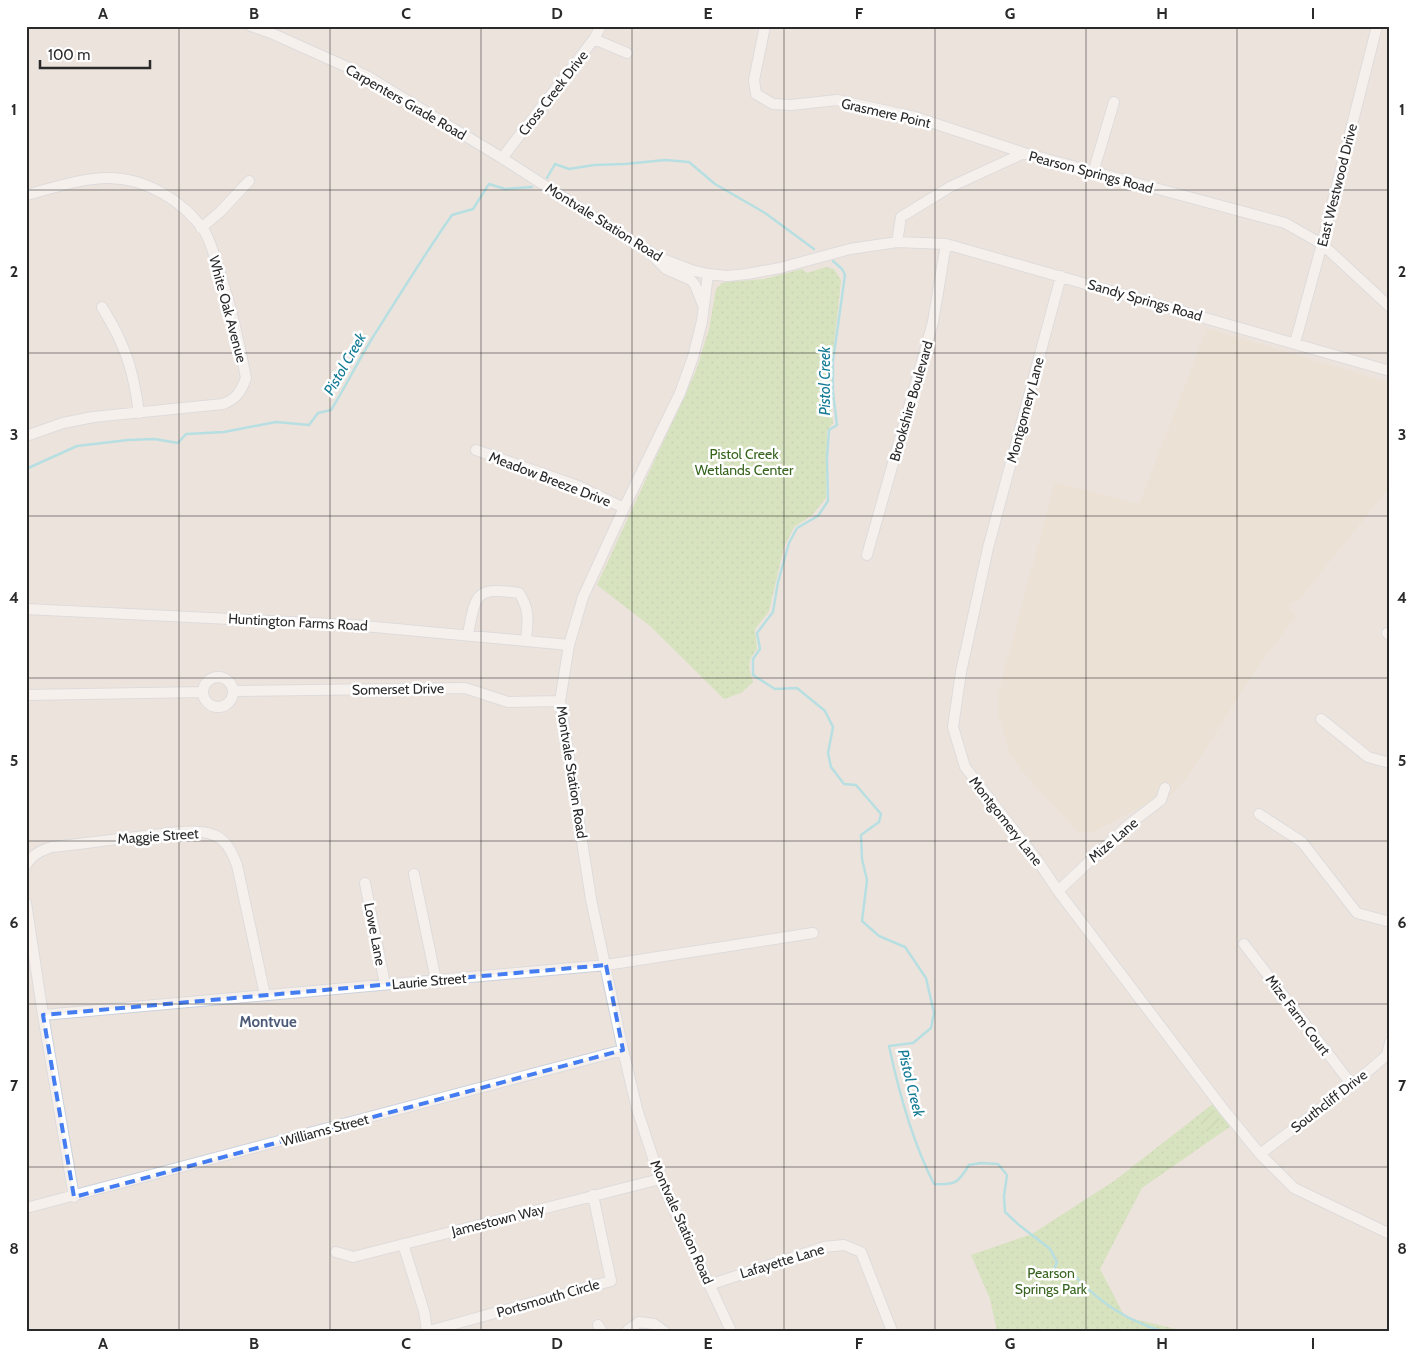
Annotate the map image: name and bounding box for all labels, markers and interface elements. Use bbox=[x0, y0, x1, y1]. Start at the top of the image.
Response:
text: A bbox=[98, 4, 108, 23]
text: B bbox=[249, 4, 259, 23]
text: C bbox=[401, 4, 411, 23]
text: D bbox=[551, 4, 563, 23]
text: E bbox=[703, 4, 713, 23]
text: F bbox=[855, 4, 864, 23]
text: G bbox=[1005, 4, 1015, 23]
text: H bbox=[1156, 4, 1168, 23]
text: I bbox=[1311, 4, 1315, 23]
scale bar bbox=[40, 38, 150, 70]
text: 100 m bbox=[48, 46, 90, 64]
street label: Cross Creek Drive bbox=[514, 47, 592, 139]
street label: Carpenters Grade Road bbox=[342, 60, 470, 144]
street label: Grasmere Point bbox=[840, 94, 933, 132]
text: 1 bbox=[11, 100, 17, 119]
text: 1 bbox=[1399, 100, 1405, 119]
street label: East Westwood Drive bbox=[1313, 122, 1361, 248]
street label: Pearson Springs Road bbox=[1027, 147, 1155, 197]
street label: Montvale Station Road bbox=[542, 179, 666, 265]
street label: White Oak Avenue bbox=[205, 254, 251, 364]
text: 2 bbox=[10, 262, 18, 281]
text: 2 bbox=[1398, 262, 1406, 281]
street label: Sandy Springs Road bbox=[1086, 275, 1204, 325]
water label: Pistol Creek bbox=[320, 329, 370, 398]
street label: Brookshire Boulevard bbox=[885, 339, 937, 463]
water label: Pistol Creek bbox=[816, 346, 834, 415]
street label: Montgomery Lane bbox=[1002, 355, 1048, 465]
text: 3 bbox=[10, 425, 18, 444]
text: 3 bbox=[1398, 425, 1406, 444]
park label: Pistol Creek Wetlands Center bbox=[695, 445, 794, 479]
street label: Meadow Breeze Drive bbox=[487, 448, 613, 510]
text: 4 bbox=[9, 588, 19, 607]
text: 4 bbox=[1397, 588, 1407, 607]
street label: Huntington Farms Road bbox=[228, 609, 368, 635]
street label: Somerset Drive bbox=[352, 679, 444, 699]
street label: Montvale Station Road bbox=[553, 704, 591, 840]
text: 5 bbox=[10, 751, 18, 770]
text: 5 bbox=[1398, 751, 1406, 770]
street label: Montgomery Lane bbox=[965, 773, 1047, 869]
street label: Mize Lane bbox=[1085, 814, 1141, 866]
street label: Maggie Street bbox=[117, 824, 200, 848]
street label: Lowe Lane bbox=[360, 901, 390, 967]
text: 6 bbox=[10, 913, 19, 932]
text: 6 bbox=[1398, 913, 1407, 932]
street label: Laurie Street bbox=[391, 969, 467, 993]
street label: Mize Farm Court bbox=[1262, 971, 1334, 1059]
district label: Montvue bbox=[239, 1013, 297, 1031]
water label: Pistol Creek bbox=[894, 1047, 928, 1119]
street label: Southcliff Drive bbox=[1287, 1066, 1371, 1136]
text: 7 bbox=[10, 1076, 19, 1095]
text: 7 bbox=[1398, 1076, 1407, 1095]
street label: Williams Street bbox=[279, 1110, 371, 1150]
street label: Montvale Station Road bbox=[646, 1157, 718, 1287]
street label: Jamestown Way bbox=[449, 1200, 546, 1240]
text: 8 bbox=[9, 1239, 19, 1258]
text: 8 bbox=[1397, 1239, 1407, 1258]
street label: Lafayette Lane bbox=[738, 1240, 826, 1282]
park label: Pearson Springs Park bbox=[1015, 1264, 1088, 1298]
street label: Portsmouth Circle bbox=[494, 1275, 602, 1321]
text: A bbox=[98, 1334, 108, 1353]
text: B bbox=[249, 1334, 259, 1353]
text: C bbox=[401, 1334, 411, 1353]
text: D bbox=[551, 1334, 563, 1353]
text: E bbox=[703, 1334, 713, 1353]
text: F bbox=[855, 1334, 864, 1353]
text: G bbox=[1005, 1334, 1015, 1353]
text: H bbox=[1156, 1334, 1168, 1353]
text: I bbox=[1311, 1334, 1315, 1353]

